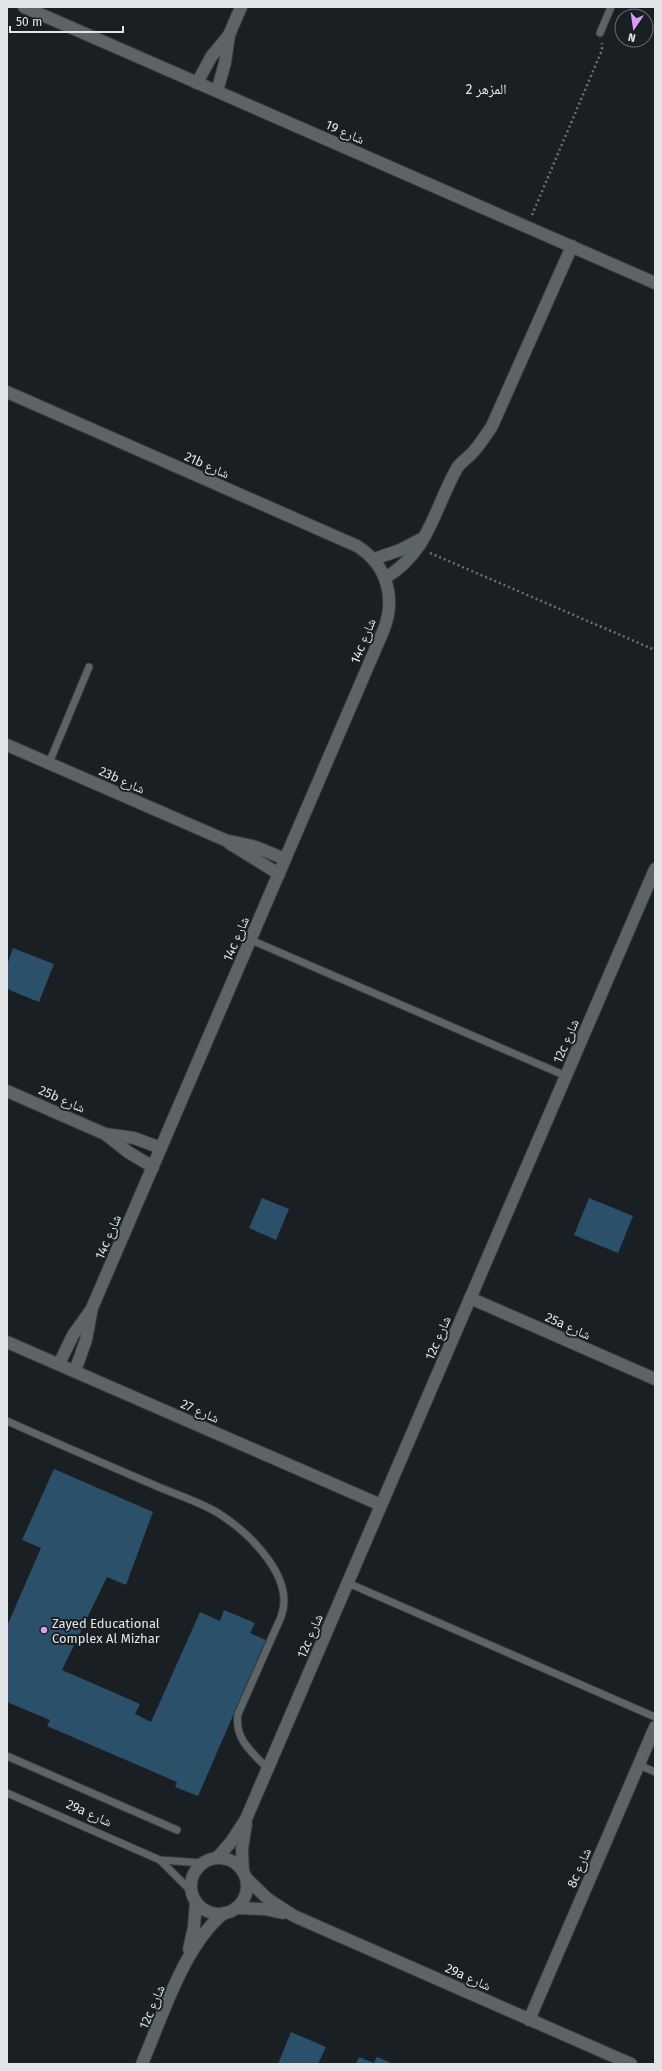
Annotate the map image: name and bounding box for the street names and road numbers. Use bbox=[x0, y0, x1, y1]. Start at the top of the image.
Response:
street label: شارع 19 bbox=[323, 117, 367, 149]
street label: 21b شارع bbox=[181, 448, 232, 483]
street label: 14c شارع bbox=[347, 616, 381, 666]
street label: 23b شارع bbox=[96, 763, 147, 799]
street label: 14c شارع bbox=[220, 914, 254, 964]
street label: 12c شارع bbox=[550, 1017, 584, 1066]
street label: 25b شارع bbox=[36, 1082, 87, 1118]
street label: 14c شارع bbox=[92, 1212, 126, 1262]
street label: 25a شارع bbox=[542, 1309, 593, 1344]
street label: 12c شارع bbox=[422, 1314, 456, 1363]
street label: شارع 27 bbox=[178, 1396, 221, 1428]
street label: 12c شارع bbox=[294, 1612, 328, 1661]
street label: 29a شارع bbox=[63, 1796, 114, 1831]
street label: 8c شارع bbox=[564, 1846, 596, 1891]
street label: 29a شارع bbox=[442, 1960, 493, 1995]
street label: 12c شارع bbox=[136, 1983, 170, 2032]

